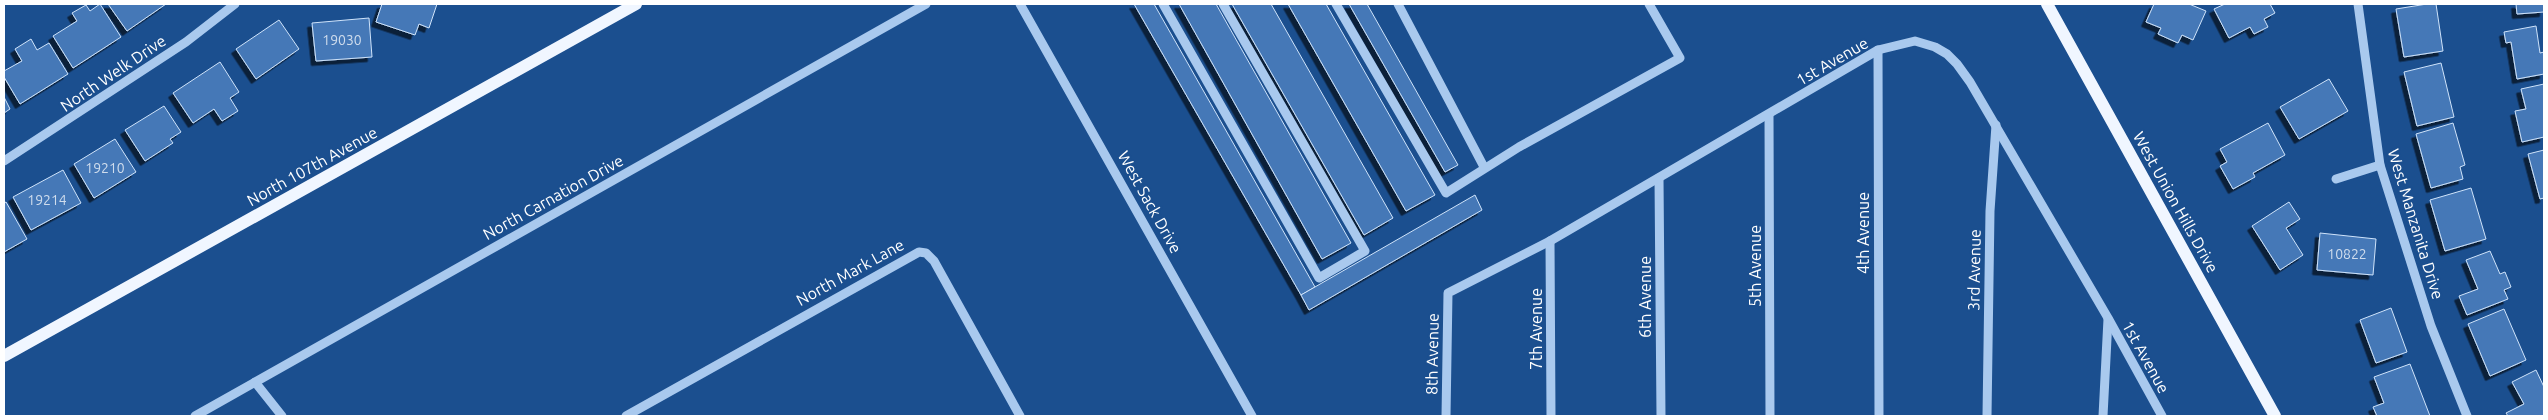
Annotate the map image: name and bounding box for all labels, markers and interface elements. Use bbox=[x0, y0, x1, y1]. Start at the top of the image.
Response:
street label: North Welk Drive bbox=[57, 31, 169, 115]
house number: 19030 bbox=[322, 32, 362, 48]
street label: 1st Avenue bbox=[1793, 33, 1871, 89]
street label: North 107th Avenue bbox=[244, 123, 380, 209]
street label: West Union Hills Drive bbox=[2130, 128, 2222, 276]
street label: West Manzanita Drive bbox=[2385, 147, 2447, 301]
street label: West Sack Drive bbox=[1115, 148, 1185, 256]
street label: North Carnation Drive bbox=[480, 151, 626, 243]
house number: 19210 bbox=[85, 160, 125, 176]
house number: 19214 bbox=[27, 192, 67, 208]
street label: 4th Avenue bbox=[1854, 192, 1872, 274]
street label: 5th Avenue bbox=[1746, 225, 1764, 307]
street label: 3rd Avenue bbox=[1964, 229, 1984, 311]
street label: North Mark Lane bbox=[793, 235, 907, 309]
house number: 10822 bbox=[2327, 246, 2367, 262]
street label: 6th Avenue bbox=[1636, 256, 1654, 338]
street label: 7th Avenue bbox=[1527, 288, 1545, 370]
street label: 8th Avenue bbox=[1422, 313, 1442, 395]
street label: 1st Avenue bbox=[2119, 318, 2173, 396]

